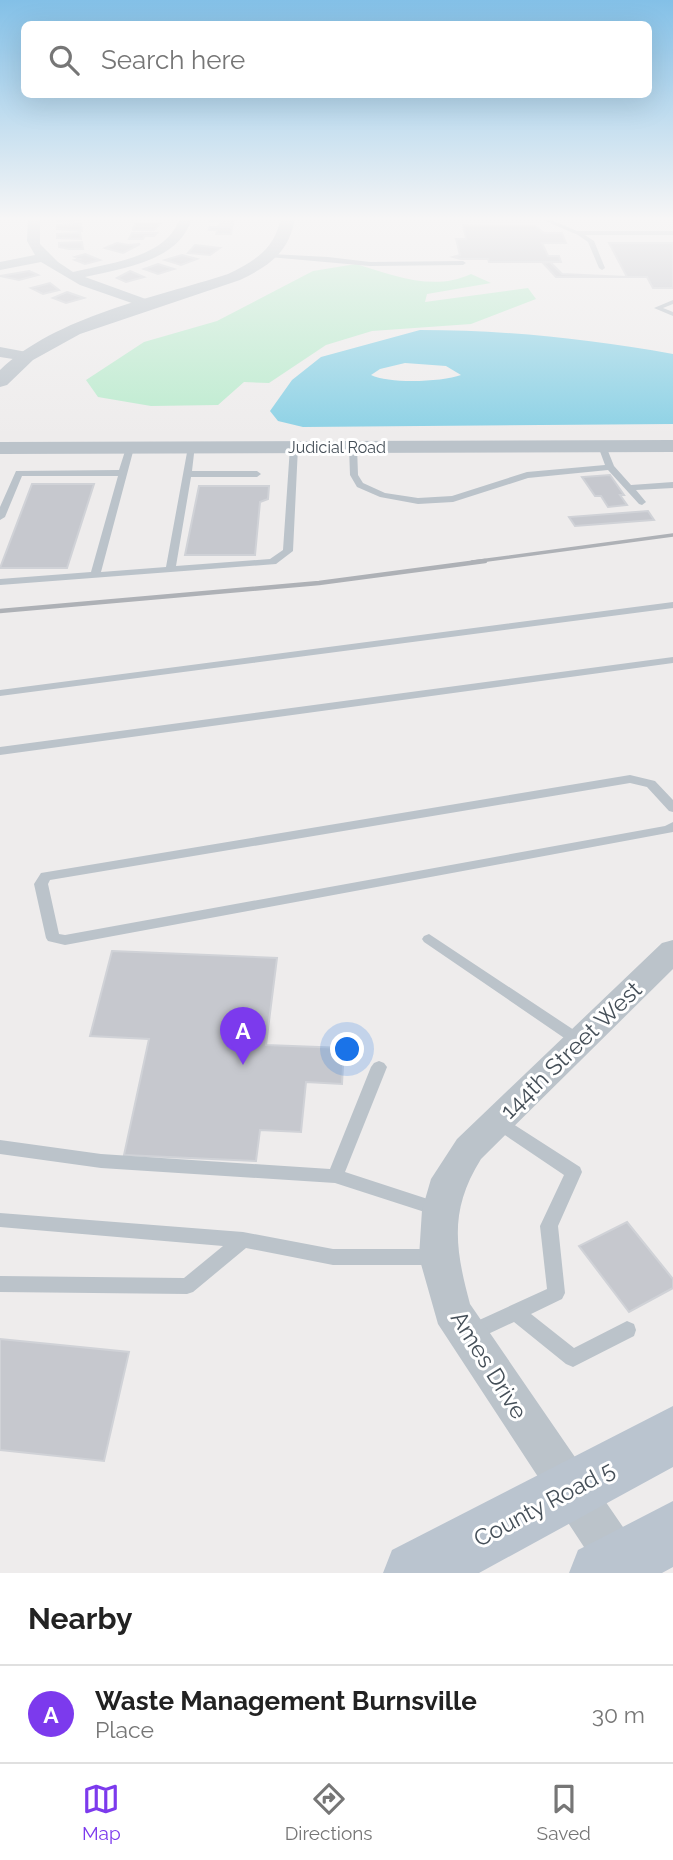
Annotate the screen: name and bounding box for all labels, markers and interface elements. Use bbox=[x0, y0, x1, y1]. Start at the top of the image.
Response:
search box bbox=[21, 21, 652, 98]
icon: search bbox=[45, 41, 83, 79]
text: Search here bbox=[101, 45, 245, 75]
street label: Judicial Road bbox=[288, 438, 386, 457]
street label: 144th Street West bbox=[495, 975, 647, 1124]
pin: A bbox=[220, 1007, 266, 1065]
your location bbox=[330, 1032, 364, 1066]
street label: Ames Drive bbox=[446, 1306, 533, 1424]
street label: County Road 5 bbox=[469, 1455, 619, 1552]
text: Nearby bbox=[28, 1601, 132, 1636]
text: Waste Management Burnsville bbox=[95, 1686, 477, 1716]
text: A bbox=[43, 1701, 59, 1728]
text: 30 m bbox=[592, 1701, 645, 1728]
text: Place bbox=[95, 1716, 154, 1743]
tab: Map bbox=[82, 1780, 121, 1844]
tab: Directions bbox=[285, 1780, 373, 1844]
tab: Saved bbox=[537, 1780, 591, 1844]

